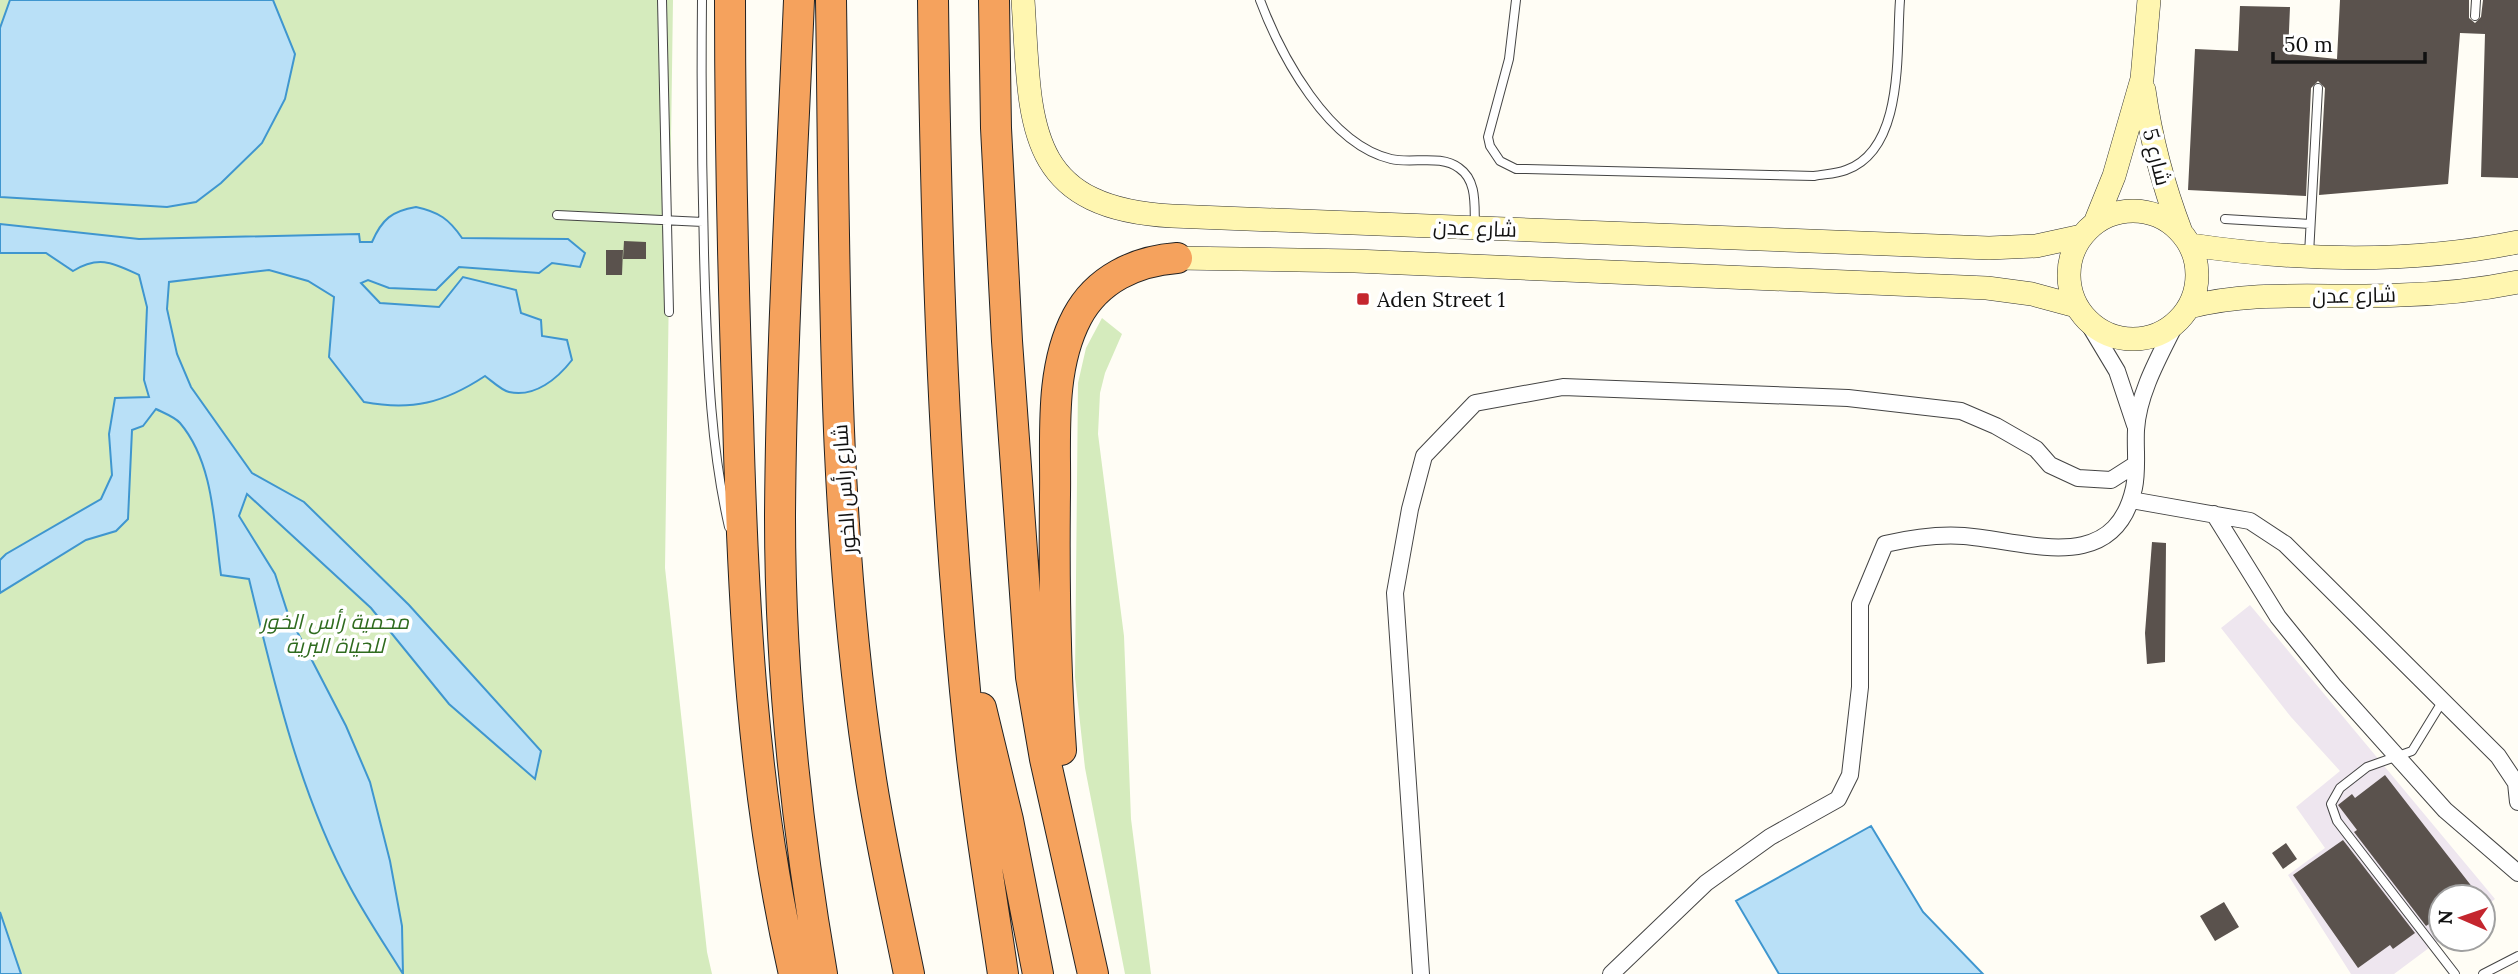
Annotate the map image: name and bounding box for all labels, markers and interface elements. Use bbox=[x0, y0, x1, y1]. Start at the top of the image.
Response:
scale bar bbox=[2273, 21, 2425, 65]
text: 50 m bbox=[2284, 31, 2333, 58]
street label: شارع 5 bbox=[2136, 126, 2177, 188]
street label: شارع عدن bbox=[1433, 213, 1517, 244]
street label: شارع عدن bbox=[2312, 281, 2396, 310]
place label: Aden Street 1 bbox=[1376, 286, 1505, 313]
marker: Aden Street 1 bbox=[1355, 291, 1371, 307]
street label: شارع رأس الخور bbox=[826, 423, 863, 556]
park label: محمية رأس الخور للحياة البرية bbox=[258, 608, 410, 659]
north arrow bbox=[2427, 883, 2497, 953]
text: N bbox=[2433, 909, 2457, 925]

